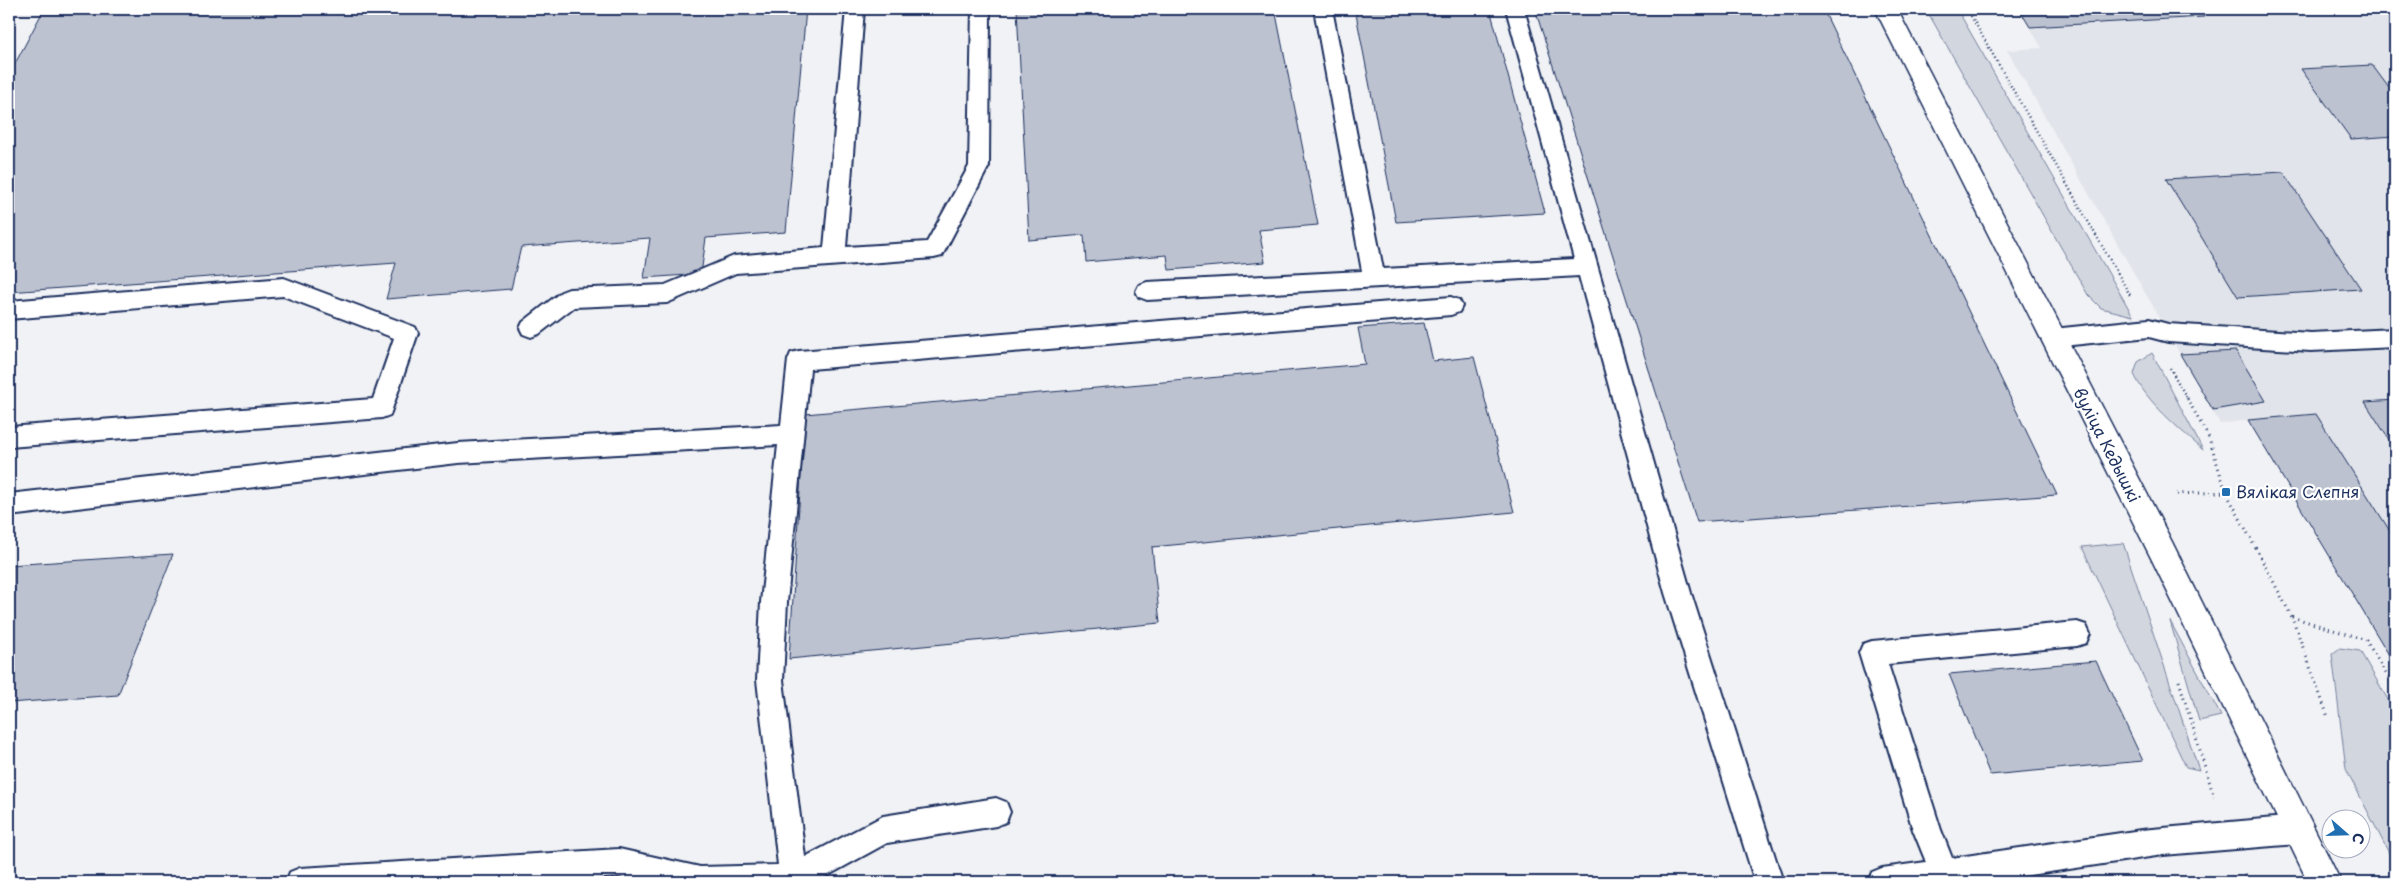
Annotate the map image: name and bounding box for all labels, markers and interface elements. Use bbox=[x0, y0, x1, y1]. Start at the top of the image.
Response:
street label: вуліца Кедышкі bbox=[2069, 383, 2147, 506]
place label: Вялікая Слепня bbox=[2236, 479, 2359, 503]
marker: Вялікая Слепня bbox=[2220, 486, 2232, 498]
north arrow bbox=[2322, 808, 2372, 858]
text: С bbox=[2347, 830, 2370, 847]

